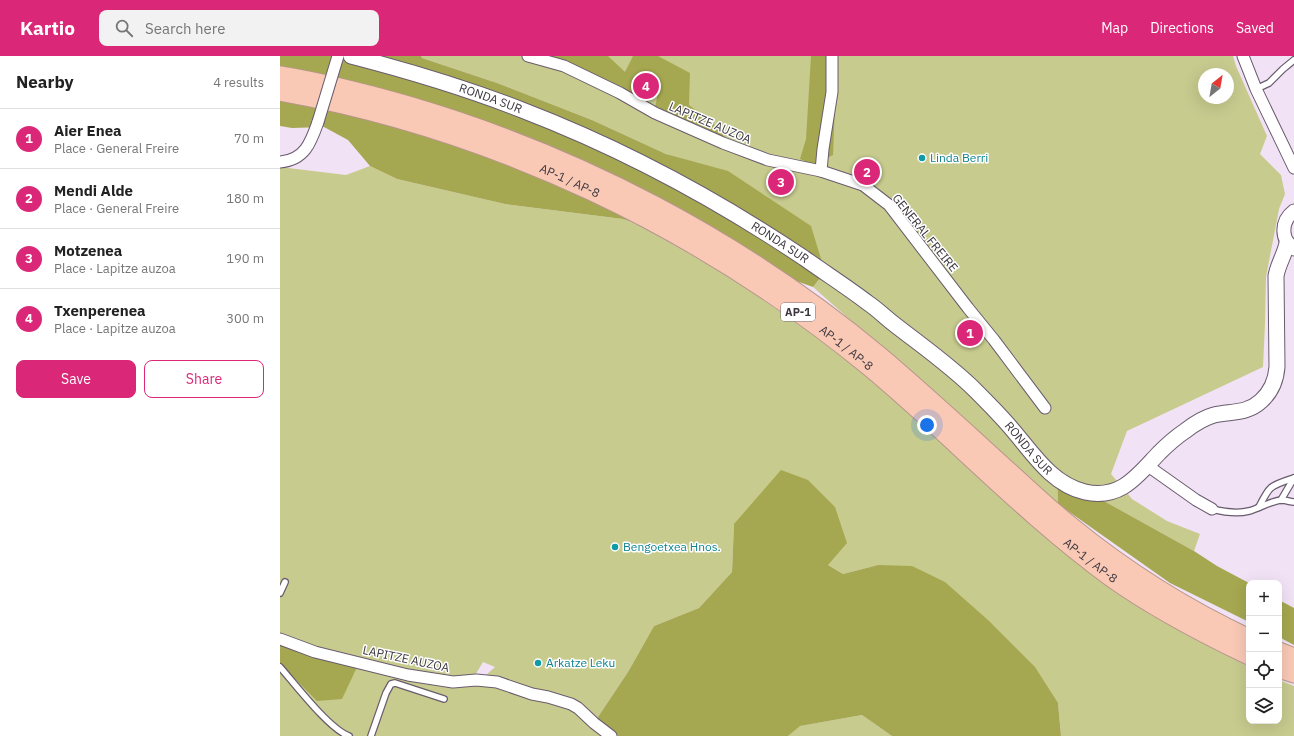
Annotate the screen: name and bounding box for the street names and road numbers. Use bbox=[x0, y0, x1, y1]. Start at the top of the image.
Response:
street label: RONDA SUR bbox=[457, 80, 525, 116]
street label: LAPITZE AUZOA bbox=[667, 98, 754, 147]
street label: AP-1 / AP-8 bbox=[537, 161, 602, 201]
street label: GENERAL FREIRE bbox=[889, 191, 961, 275]
street label: RONDA SUR bbox=[749, 218, 812, 266]
road number: AP-1 bbox=[781, 303, 815, 321]
street label: AP-1 / AP-8 bbox=[817, 322, 876, 373]
street label: RONDA SUR bbox=[1002, 418, 1056, 478]
street label: AP-1 / AP-8 bbox=[1061, 535, 1121, 586]
street label: LAPITZE AUZOA bbox=[361, 642, 451, 675]

